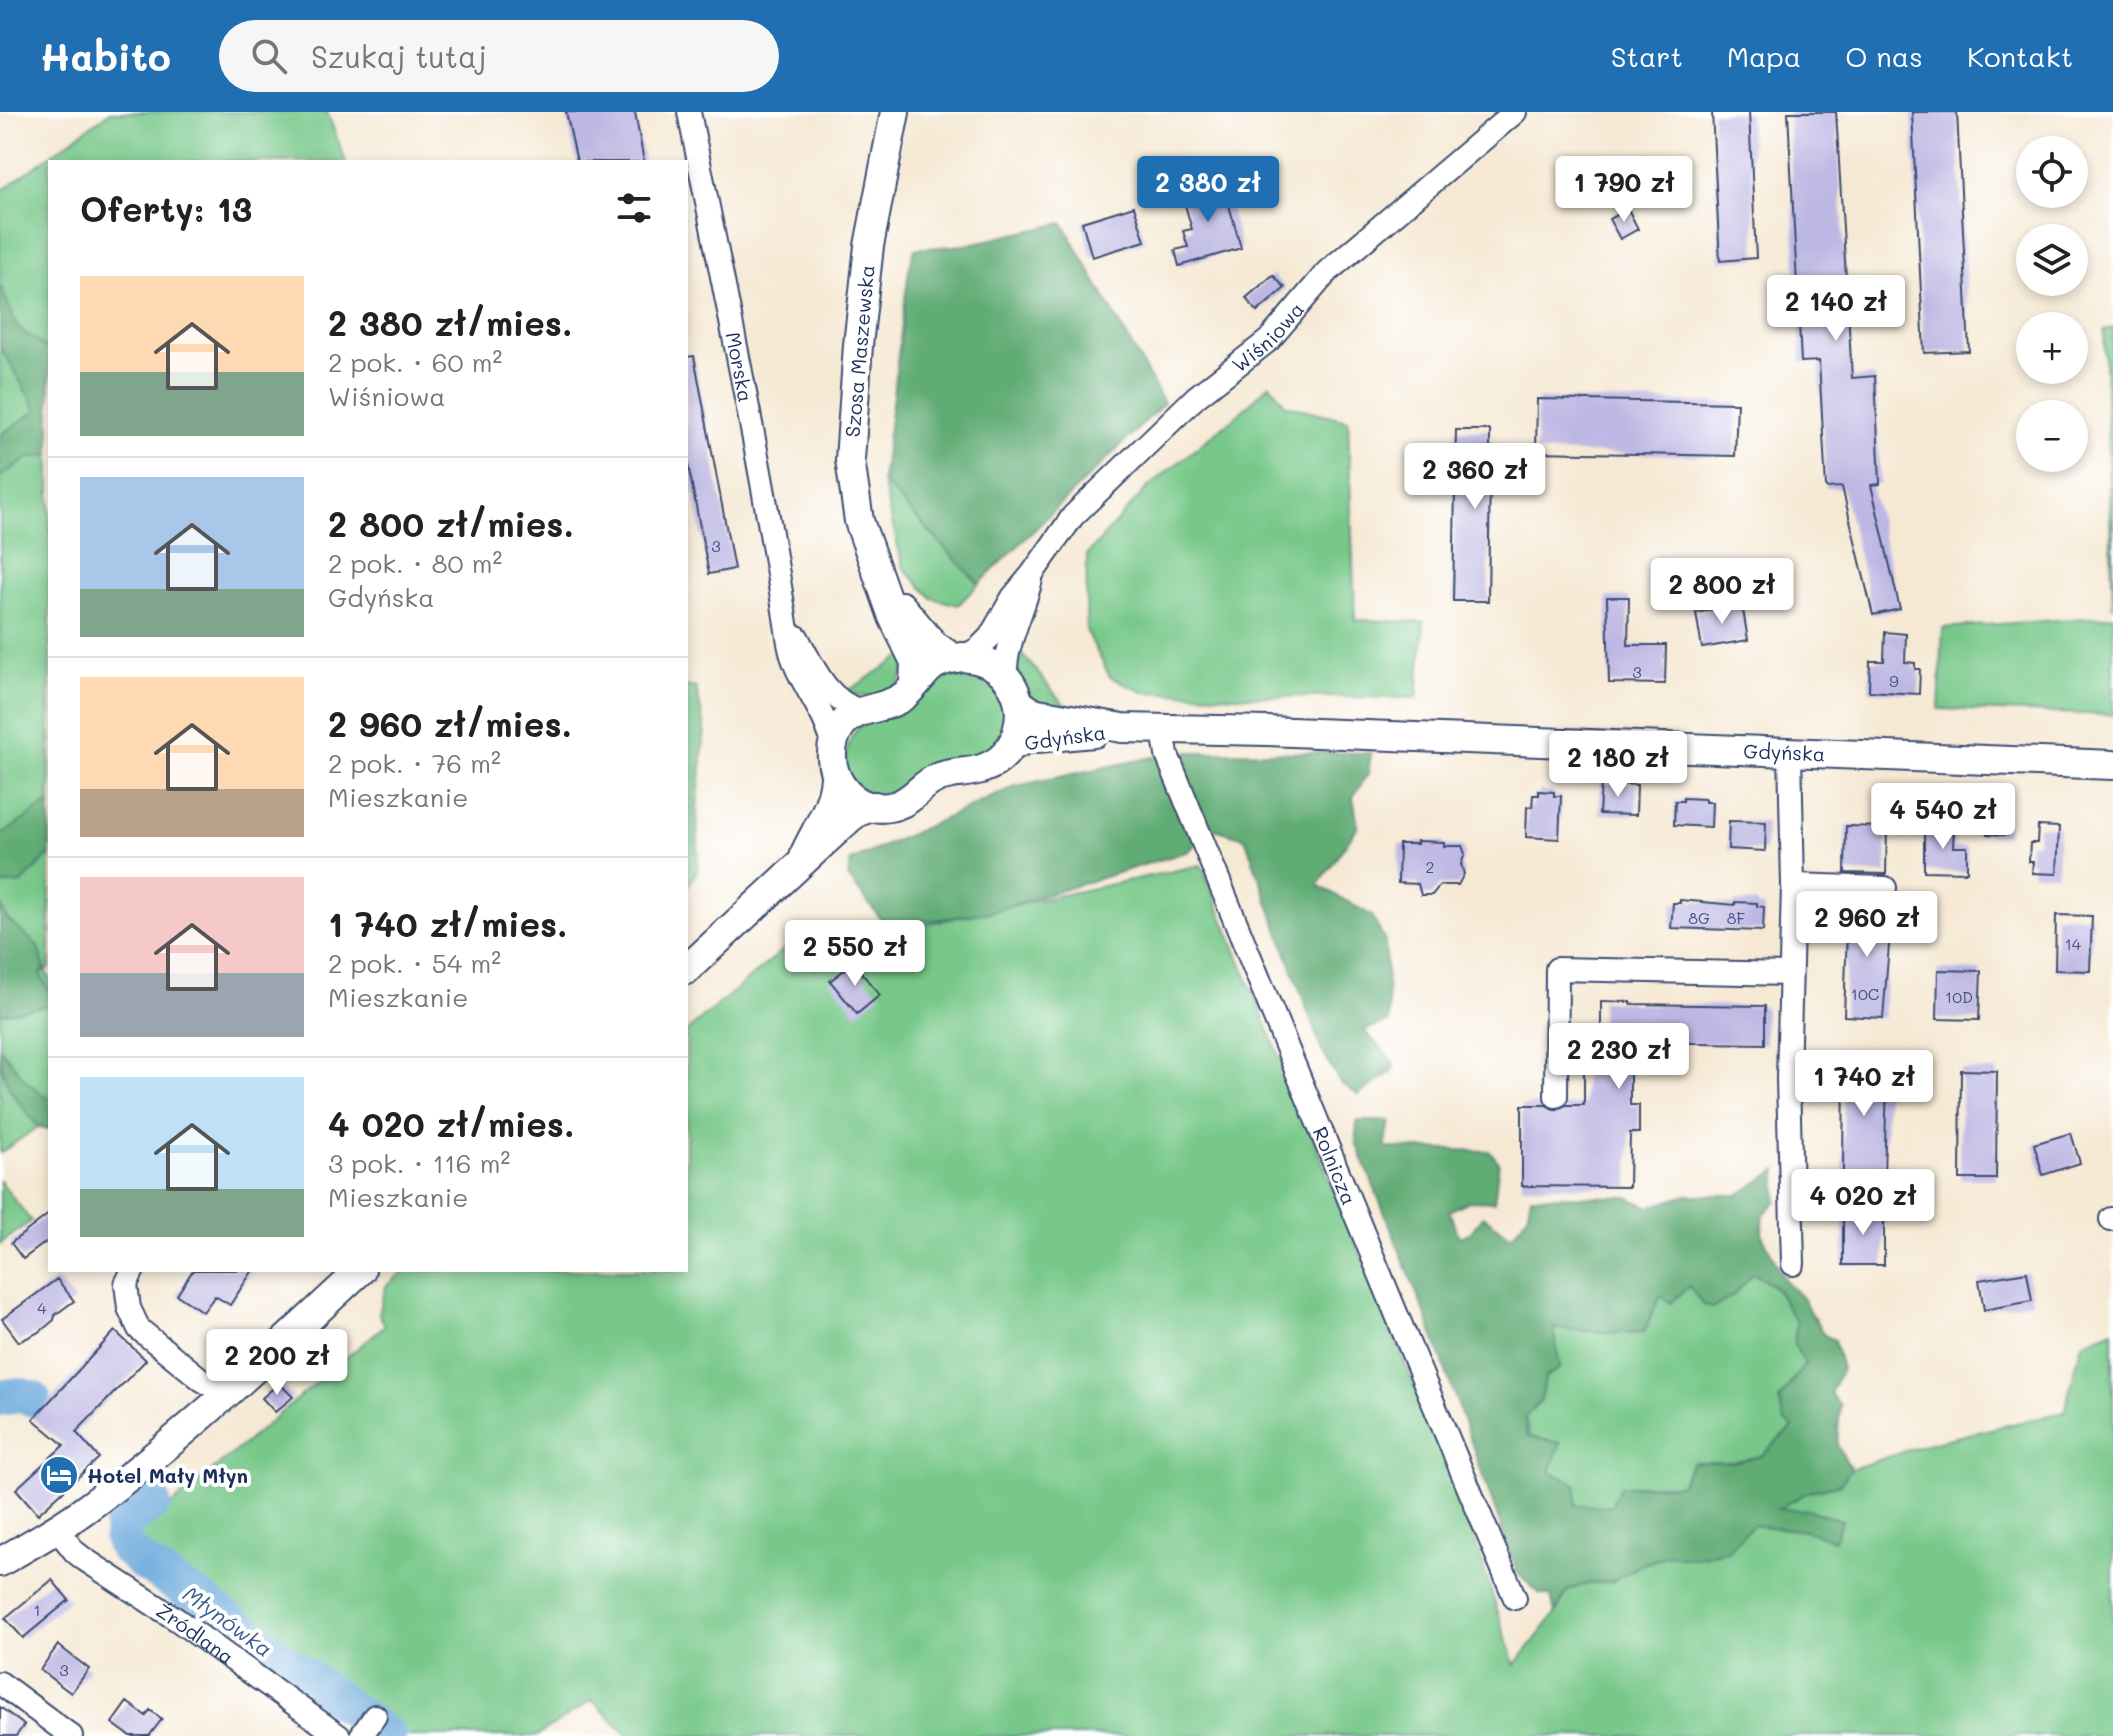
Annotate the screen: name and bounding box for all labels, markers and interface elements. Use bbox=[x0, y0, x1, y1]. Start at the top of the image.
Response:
search box bbox=[219, 20, 779, 92]
text: Habito bbox=[40, 31, 171, 81]
icon: search bbox=[247, 34, 291, 78]
text: Szukaj tutaj bbox=[311, 36, 487, 76]
text: Start bbox=[1611, 38, 1683, 74]
text: Mapa bbox=[1727, 38, 1801, 74]
text: O nas bbox=[1845, 38, 1923, 74]
text: Kontakt bbox=[1967, 38, 2073, 74]
map controls bbox=[2016, 136, 2088, 472]
button: locate bbox=[2016, 136, 2088, 208]
pin: 2 380 zł bbox=[1125, 156, 1291, 224]
pin: 1 790 zł bbox=[1541, 156, 1707, 224]
text: 2 380 zł bbox=[1155, 165, 1261, 199]
text: 1 790 zł bbox=[1573, 165, 1675, 199]
text: Oferty: 13 bbox=[80, 186, 252, 231]
icon: filters bbox=[612, 186, 656, 230]
button: layers bbox=[2016, 224, 2088, 296]
street label: Szosa Maszewska bbox=[839, 264, 879, 438]
pin: 2 140 zł bbox=[1753, 275, 1919, 343]
text: 2 140 zł bbox=[1785, 284, 1887, 318]
street label: Wiśniowa bbox=[1226, 296, 1309, 377]
text: 2 380 zł/mies. bbox=[328, 300, 572, 345]
icon: home bbox=[144, 308, 240, 404]
button: + bbox=[2016, 312, 2088, 384]
street label: Morska bbox=[720, 330, 760, 404]
text: 2 pok. · 60 m² bbox=[328, 345, 502, 379]
text: Wiśniowa bbox=[328, 379, 446, 413]
button: − bbox=[2016, 400, 2088, 472]
pin: 2 360 zł bbox=[1392, 443, 1558, 511]
text: 2 360 zł bbox=[1422, 452, 1528, 486]
text: 2 800 zł/mies. bbox=[328, 501, 574, 546]
icon: home bbox=[144, 509, 240, 605]
house number: 3 bbox=[711, 535, 721, 556]
text: 2 pok. · 80 m² bbox=[328, 546, 502, 580]
pin: 2 800 zł bbox=[1639, 558, 1805, 626]
text: 2 800 zł bbox=[1669, 567, 1775, 601]
text: Gdyńska bbox=[328, 580, 434, 614]
house number: 3 bbox=[1632, 661, 1642, 682]
house number: 9 bbox=[1889, 670, 1899, 691]
text: 2 960 zł/mies. bbox=[328, 701, 572, 746]
icon: home bbox=[144, 709, 240, 805]
street label: Gdyńska bbox=[1023, 718, 1107, 756]
pin: 2 180 zł bbox=[1535, 731, 1701, 799]
street label: Gdyńska bbox=[1743, 737, 1826, 766]
text: 2 180 zł bbox=[1567, 740, 1669, 774]
text: 2 pok. · 76 m² bbox=[328, 746, 501, 780]
text: Mieszkanie bbox=[328, 780, 468, 814]
pin: 4 540 zł bbox=[1860, 783, 2026, 851]
text: 4 540 zł bbox=[1889, 792, 1997, 826]
house number: 2 bbox=[1426, 856, 1434, 877]
pin: 2 960 zł bbox=[1784, 891, 1950, 959]
text: 2 960 zł bbox=[1814, 900, 1920, 934]
text: 1 740 zł/mies. bbox=[328, 901, 568, 946]
house number: 8G bbox=[1688, 907, 1710, 928]
house number: 8F bbox=[1727, 907, 1745, 928]
icon: home bbox=[144, 909, 240, 1005]
pin: 2 550 zł bbox=[772, 920, 938, 988]
text: 2 550 zł bbox=[803, 929, 907, 963]
house number: 14 bbox=[2065, 933, 2082, 954]
text: 2 pok. · 54 m² bbox=[328, 946, 501, 980]
text: Mieszkanie bbox=[328, 980, 468, 1014]
house number: 10C bbox=[1851, 983, 1879, 1004]
house number: 10D bbox=[1945, 986, 1973, 1007]
pin: 2 230 zł bbox=[1536, 1023, 1702, 1091]
text: 2 230 zł bbox=[1567, 1032, 1671, 1066]
pin: 1 740 zł bbox=[1781, 1050, 1947, 1118]
text: 1 740 zł bbox=[1813, 1059, 1915, 1093]
text: 4 020 zł/mies. bbox=[328, 1101, 574, 1146]
icon: home bbox=[144, 1109, 240, 1205]
street label: Rolnicza bbox=[1308, 1123, 1363, 1209]
text: 3 pok. · 116 m² bbox=[328, 1146, 510, 1180]
pin: 4 020 zł bbox=[1780, 1169, 1946, 1237]
text: 4 020 zł bbox=[1809, 1178, 1917, 1212]
text: Mieszkanie bbox=[328, 1180, 468, 1214]
house number: 4 bbox=[37, 1297, 47, 1318]
pin: 2 200 zł bbox=[194, 1329, 360, 1397]
text: 2 200 zł bbox=[224, 1338, 330, 1372]
hotel icon: Hotel Mały Młyn bbox=[38, 1454, 80, 1496]
place label: Hotel Mały Młyn bbox=[87, 1462, 248, 1488]
water label: Młynówka bbox=[178, 1579, 278, 1663]
street label: Źródlana bbox=[152, 1597, 239, 1670]
house number: 1 bbox=[33, 1599, 41, 1620]
house number: 3 bbox=[59, 1659, 69, 1680]

